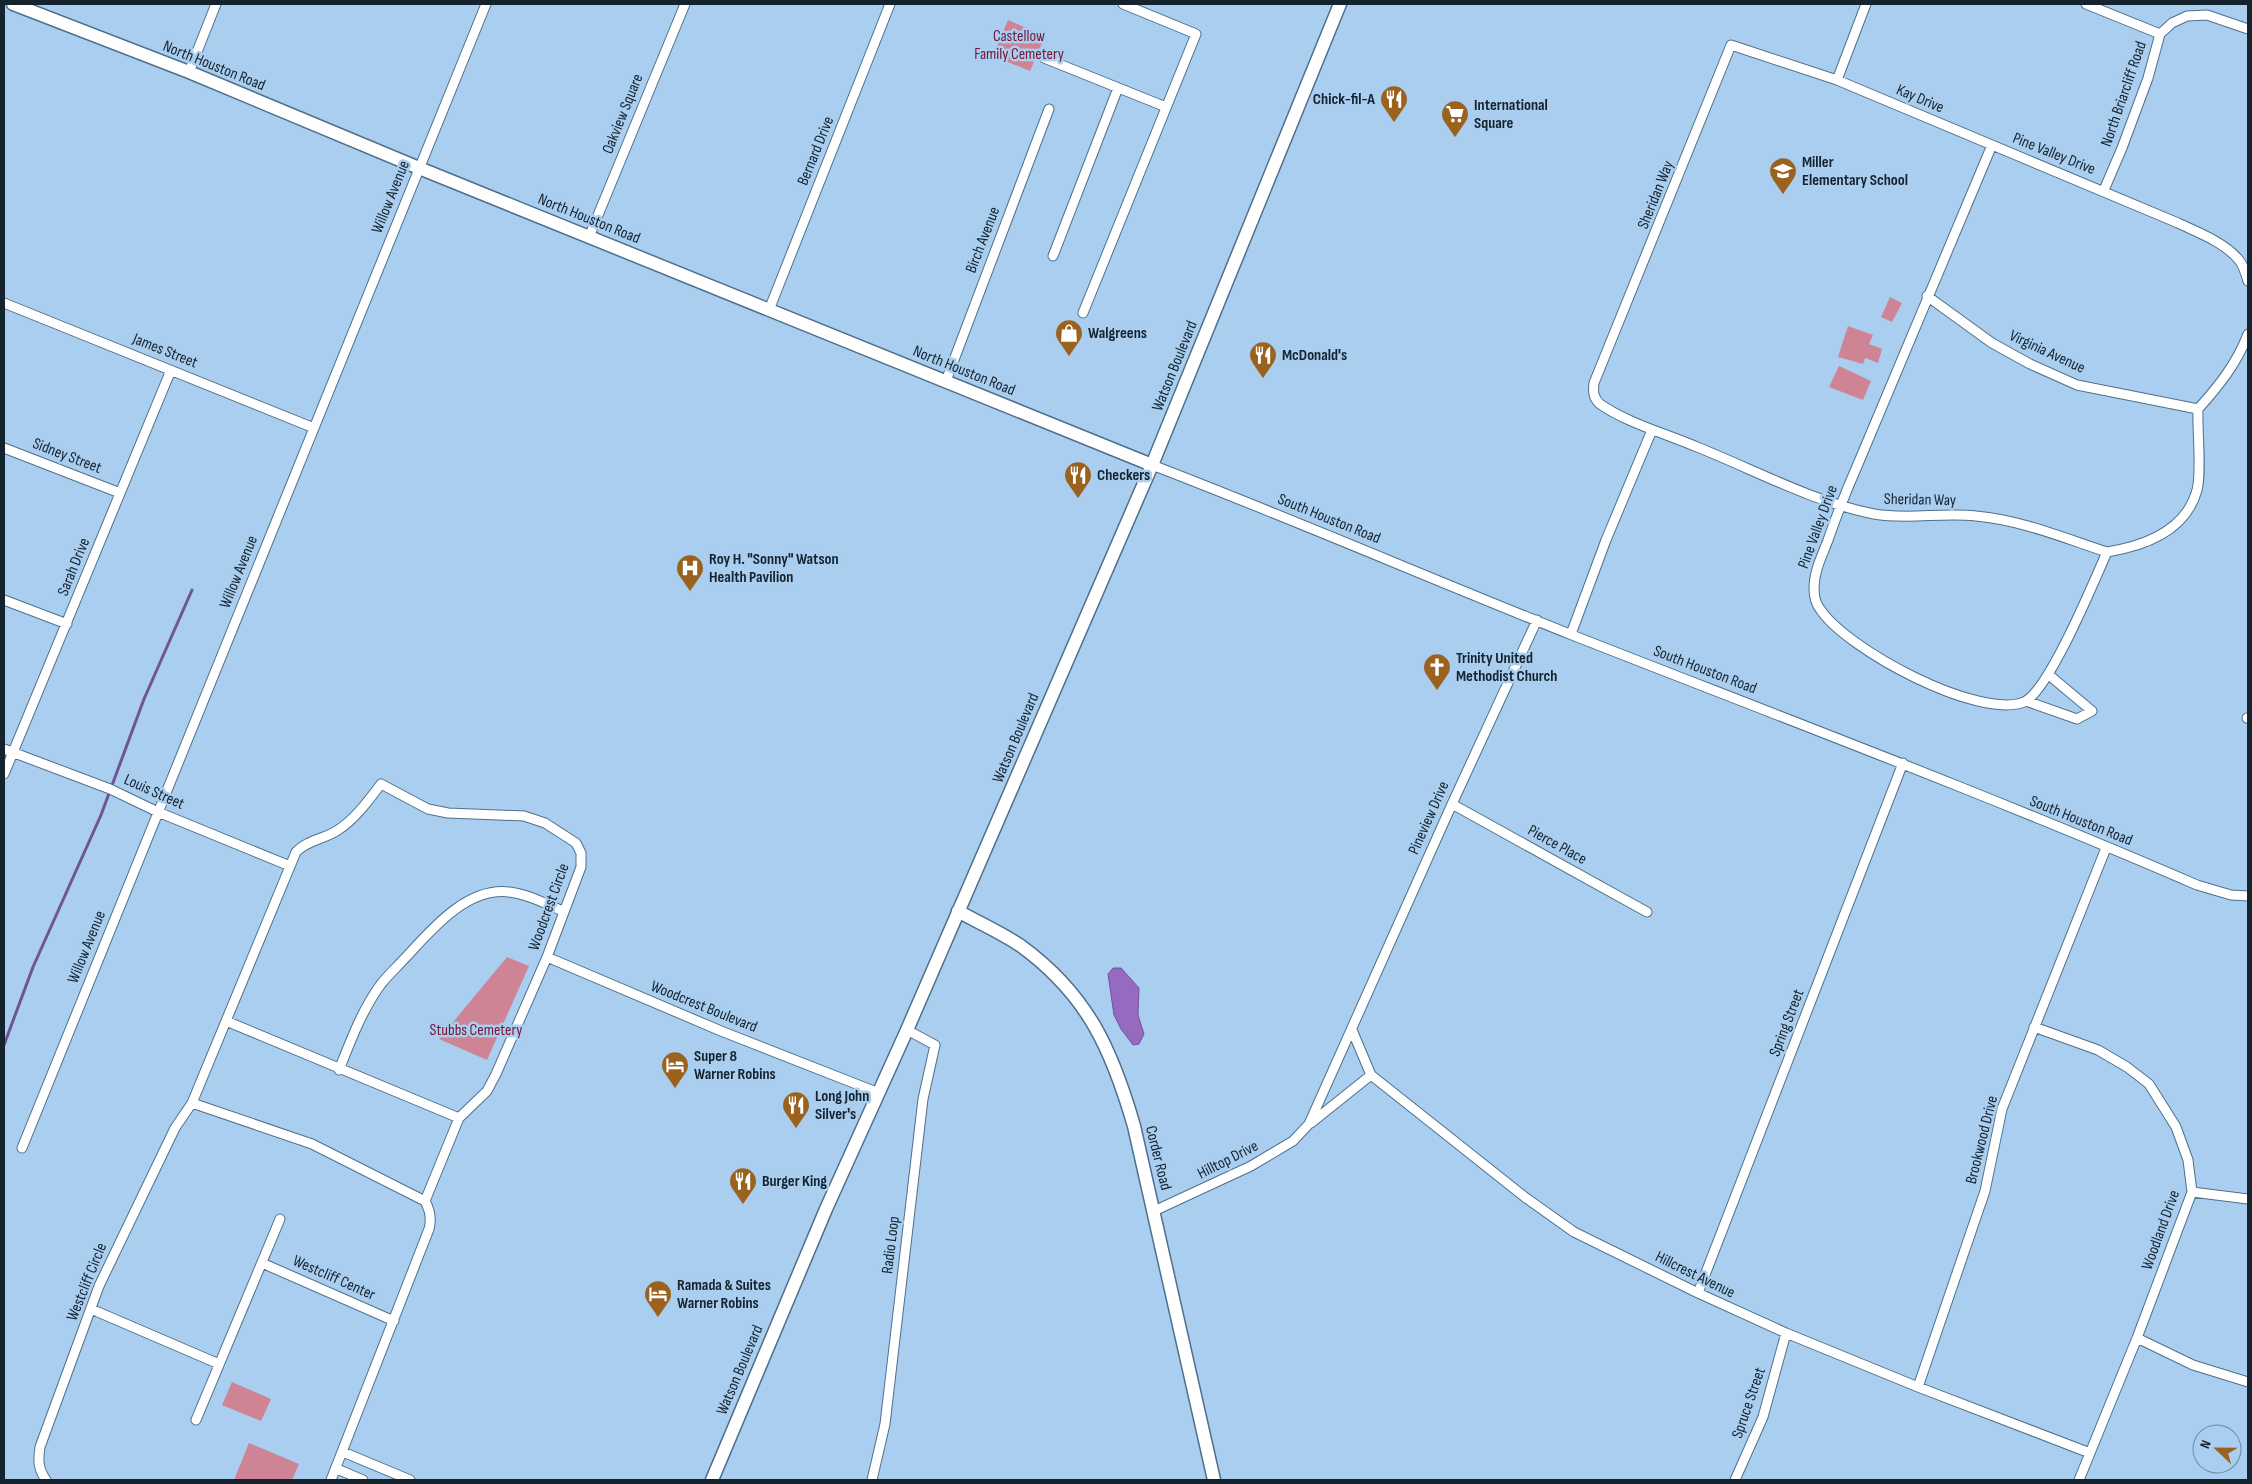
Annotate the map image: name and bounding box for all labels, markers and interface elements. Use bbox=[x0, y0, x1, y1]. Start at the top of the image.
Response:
park label: Castellow Family Cemetery bbox=[974, 27, 1064, 64]
street label: North Houston Road bbox=[160, 37, 268, 95]
street label: North Briarcliff Road bbox=[2097, 39, 2151, 149]
street label: Oakview Square bbox=[598, 71, 648, 157]
street label: Kay Drive bbox=[1893, 81, 1947, 117]
restaurant icon: Chick-fil-A bbox=[1379, 84, 1409, 123]
place label: Chick-fil-A bbox=[1313, 90, 1375, 109]
place label: International Square bbox=[1474, 96, 1548, 133]
supermarket icon: International Square bbox=[1440, 99, 1470, 138]
street label: Bernard Drive bbox=[794, 114, 838, 188]
street label: Pine Valley Drive bbox=[2010, 129, 2098, 179]
place label: Miller Elementary School bbox=[1802, 153, 1908, 190]
school or university icon: Miller Elementary School bbox=[1768, 156, 1798, 195]
street label: Willow Avenue bbox=[368, 158, 414, 236]
street label: Sheridan Way bbox=[1634, 158, 1678, 232]
street label: North Houston Road bbox=[535, 190, 643, 248]
street label: Birch Avenue bbox=[962, 204, 1004, 276]
shop icon: Walgreens bbox=[1054, 318, 1084, 357]
street label: Watson Boulevard bbox=[1148, 318, 1202, 414]
place label: Walgreens bbox=[1088, 324, 1147, 343]
street label: Virginia Avenue bbox=[2006, 326, 2088, 378]
street label: James Street bbox=[129, 329, 200, 373]
restaurant icon: McDonald's bbox=[1248, 340, 1278, 379]
street label: North Houston Road bbox=[910, 342, 1018, 400]
place label: McDonald's bbox=[1282, 346, 1347, 365]
street label: Sidney Street bbox=[30, 434, 104, 478]
restaurant icon: Checkers bbox=[1063, 460, 1093, 499]
place label: Checkers bbox=[1097, 466, 1150, 485]
street label: Pine Valley Drive bbox=[1794, 483, 1842, 571]
street label: South Houston Road bbox=[1275, 490, 1383, 548]
street label: Sheridan Way bbox=[1884, 490, 1956, 510]
street label: Willow Avenue bbox=[216, 533, 262, 611]
street label: Sarah Drive bbox=[54, 535, 94, 599]
place label: Roy H. "Sonny" Watson Health Pavilion bbox=[709, 550, 839, 587]
hospital icon: Roy H. "Sonny" Watson Health Pavilion bbox=[675, 553, 705, 592]
street label: South Houston Road bbox=[1651, 642, 1759, 698]
place label: Trinity United Methodist Church bbox=[1456, 649, 1557, 686]
church icon: Trinity United Methodist Church bbox=[1422, 652, 1452, 691]
street label: Watson Boulevard bbox=[989, 690, 1043, 786]
street label: Louis Street bbox=[121, 770, 187, 814]
street label: Pineview Drive bbox=[1404, 779, 1454, 857]
street label: South Houston Road bbox=[2027, 792, 2135, 850]
street label: Pierce Place bbox=[1524, 821, 1590, 869]
street label: Woodcrest Circle bbox=[524, 861, 574, 953]
street label: Willow Avenue bbox=[64, 908, 110, 986]
street label: Woodcrest Boulevard bbox=[648, 977, 760, 1037]
street label: Spring Street bbox=[1765, 987, 1809, 1059]
park label: Stubbs Cemetery bbox=[430, 1021, 522, 1040]
place label: Super 8 Warner Robins bbox=[694, 1047, 776, 1084]
hotel icon: Super 8 Warner Robins bbox=[660, 1050, 690, 1089]
place label: Long John Silver's bbox=[815, 1087, 869, 1124]
restaurant icon: Long John Silver's bbox=[781, 1090, 811, 1129]
street label: Brookwood Drive bbox=[1962, 1094, 2002, 1186]
street label: Corder Road bbox=[1141, 1124, 1175, 1192]
street label: Hilltop Drive bbox=[1194, 1137, 1262, 1183]
restaurant icon: Burger King bbox=[728, 1166, 758, 1205]
place label: Burger King bbox=[762, 1172, 827, 1191]
street label: Woodland Drive bbox=[2138, 1188, 2184, 1272]
street label: Radio Loop bbox=[878, 1215, 904, 1275]
street label: Westcliff Circle bbox=[63, 1240, 111, 1324]
street label: Hillcrest Avenue bbox=[1652, 1248, 1738, 1302]
street label: Westcliff Center bbox=[290, 1251, 379, 1305]
place label: Ramada & Suites Warner Robins bbox=[677, 1276, 771, 1313]
hotel icon: Ramada & Suites Warner Robins bbox=[643, 1279, 673, 1318]
street label: Watson Boulevard bbox=[713, 1322, 767, 1418]
street label: Spruce Street bbox=[1728, 1365, 1770, 1441]
north arrow bbox=[2192, 1424, 2242, 1474]
text: N bbox=[2196, 1438, 2215, 1451]

